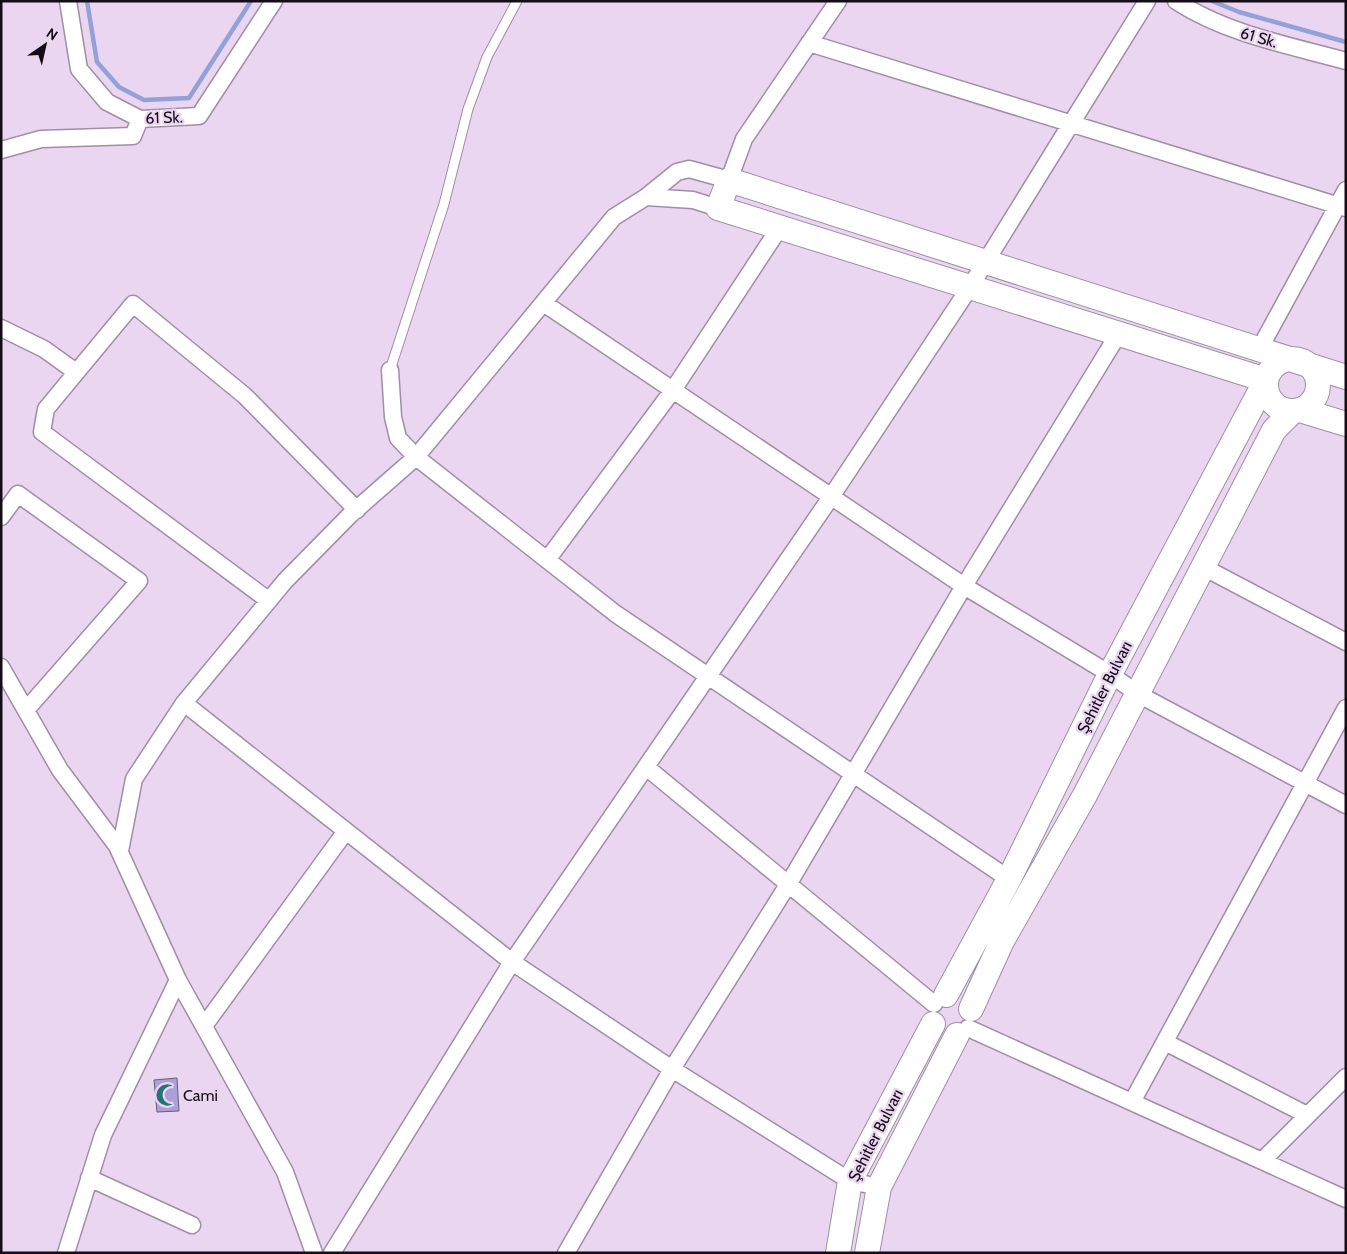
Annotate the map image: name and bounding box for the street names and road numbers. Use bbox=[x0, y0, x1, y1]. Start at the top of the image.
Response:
street label: 61 Sk. bbox=[1238, 23, 1280, 52]
street label: 61 Sk. bbox=[145, 107, 183, 128]
street label: Şehitler Bulvarı bbox=[1073, 638, 1136, 737]
street label: Şehitler Bulvarı bbox=[844, 1086, 907, 1185]

